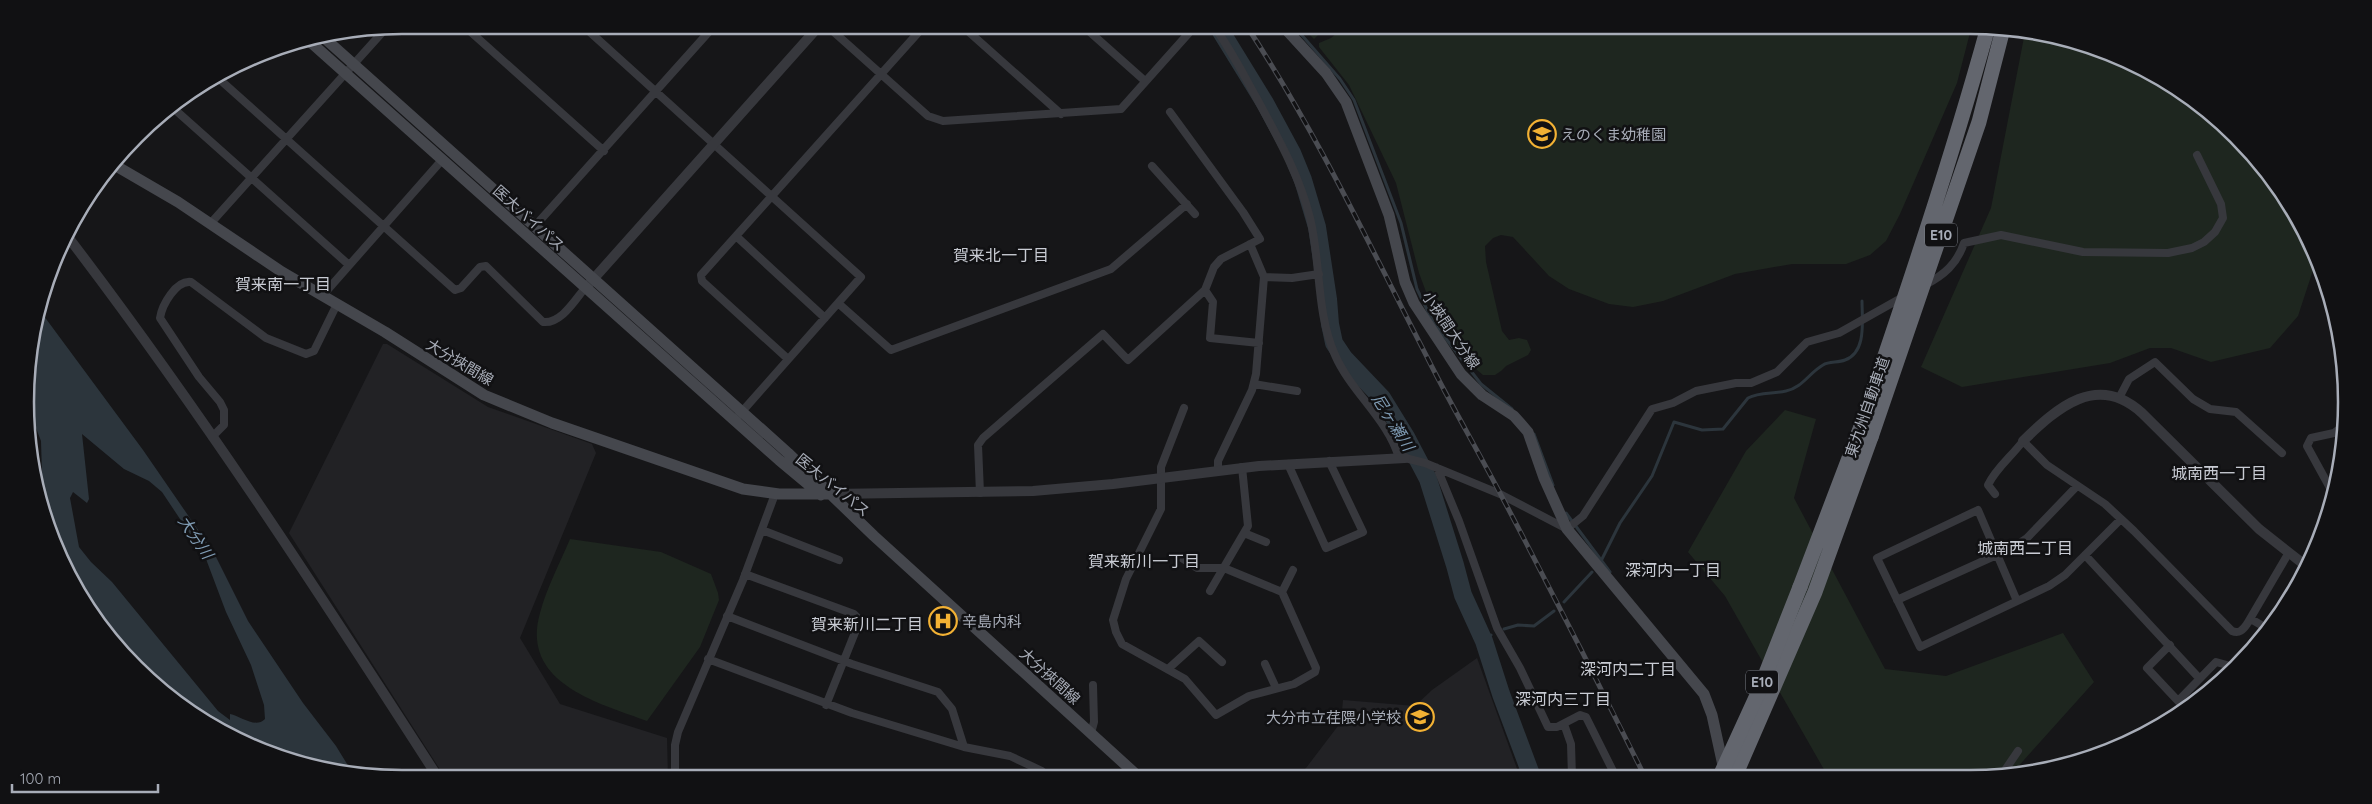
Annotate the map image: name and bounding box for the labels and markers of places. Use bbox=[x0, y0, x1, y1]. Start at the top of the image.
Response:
school or university icon: えのくま幼稚園 bbox=[1527, 119, 1557, 149]
place label: えのくま幼稚園 bbox=[1561, 125, 1666, 144]
hospital icon: 辛島内科 bbox=[928, 606, 958, 636]
place label: 辛島内科 bbox=[962, 612, 1022, 631]
school or university icon: 大分市立荏隈小学校 bbox=[1405, 702, 1435, 732]
place label: 大分市立荏隈小学校 bbox=[1266, 708, 1401, 727]

